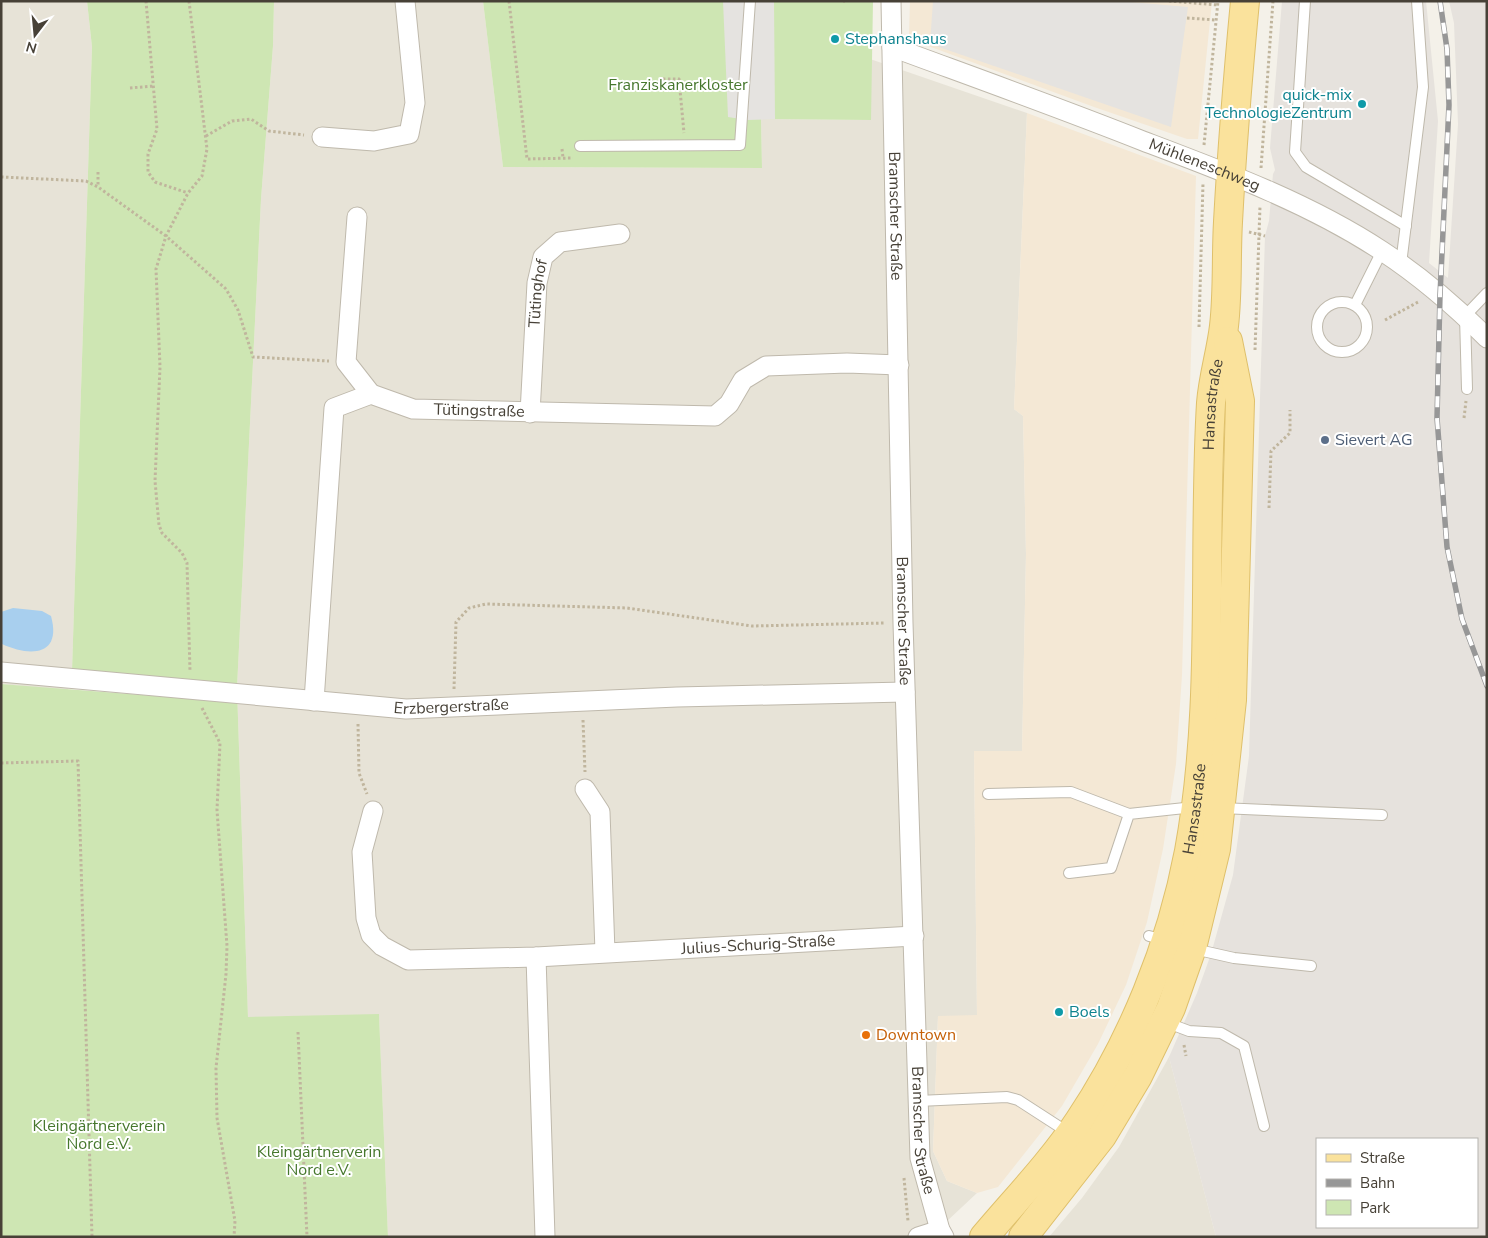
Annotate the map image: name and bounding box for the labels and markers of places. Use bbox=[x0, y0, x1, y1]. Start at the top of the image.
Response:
place label: Stephanshaus bbox=[845, 28, 947, 50]
marker: Stephanshaus bbox=[829, 33, 841, 45]
place label: quick-mix TechnologieZentrum bbox=[1205, 84, 1353, 124]
marker: quick-mix TechnologieZentrum bbox=[1356, 98, 1368, 110]
place label: Sievert AG bbox=[1335, 429, 1413, 451]
marker: Sievert AG bbox=[1319, 434, 1331, 446]
place label: Boels bbox=[1069, 1001, 1110, 1023]
marker: Boels bbox=[1053, 1006, 1065, 1018]
place label: Downtown bbox=[876, 1024, 956, 1046]
marker: Downtown bbox=[860, 1029, 872, 1041]

